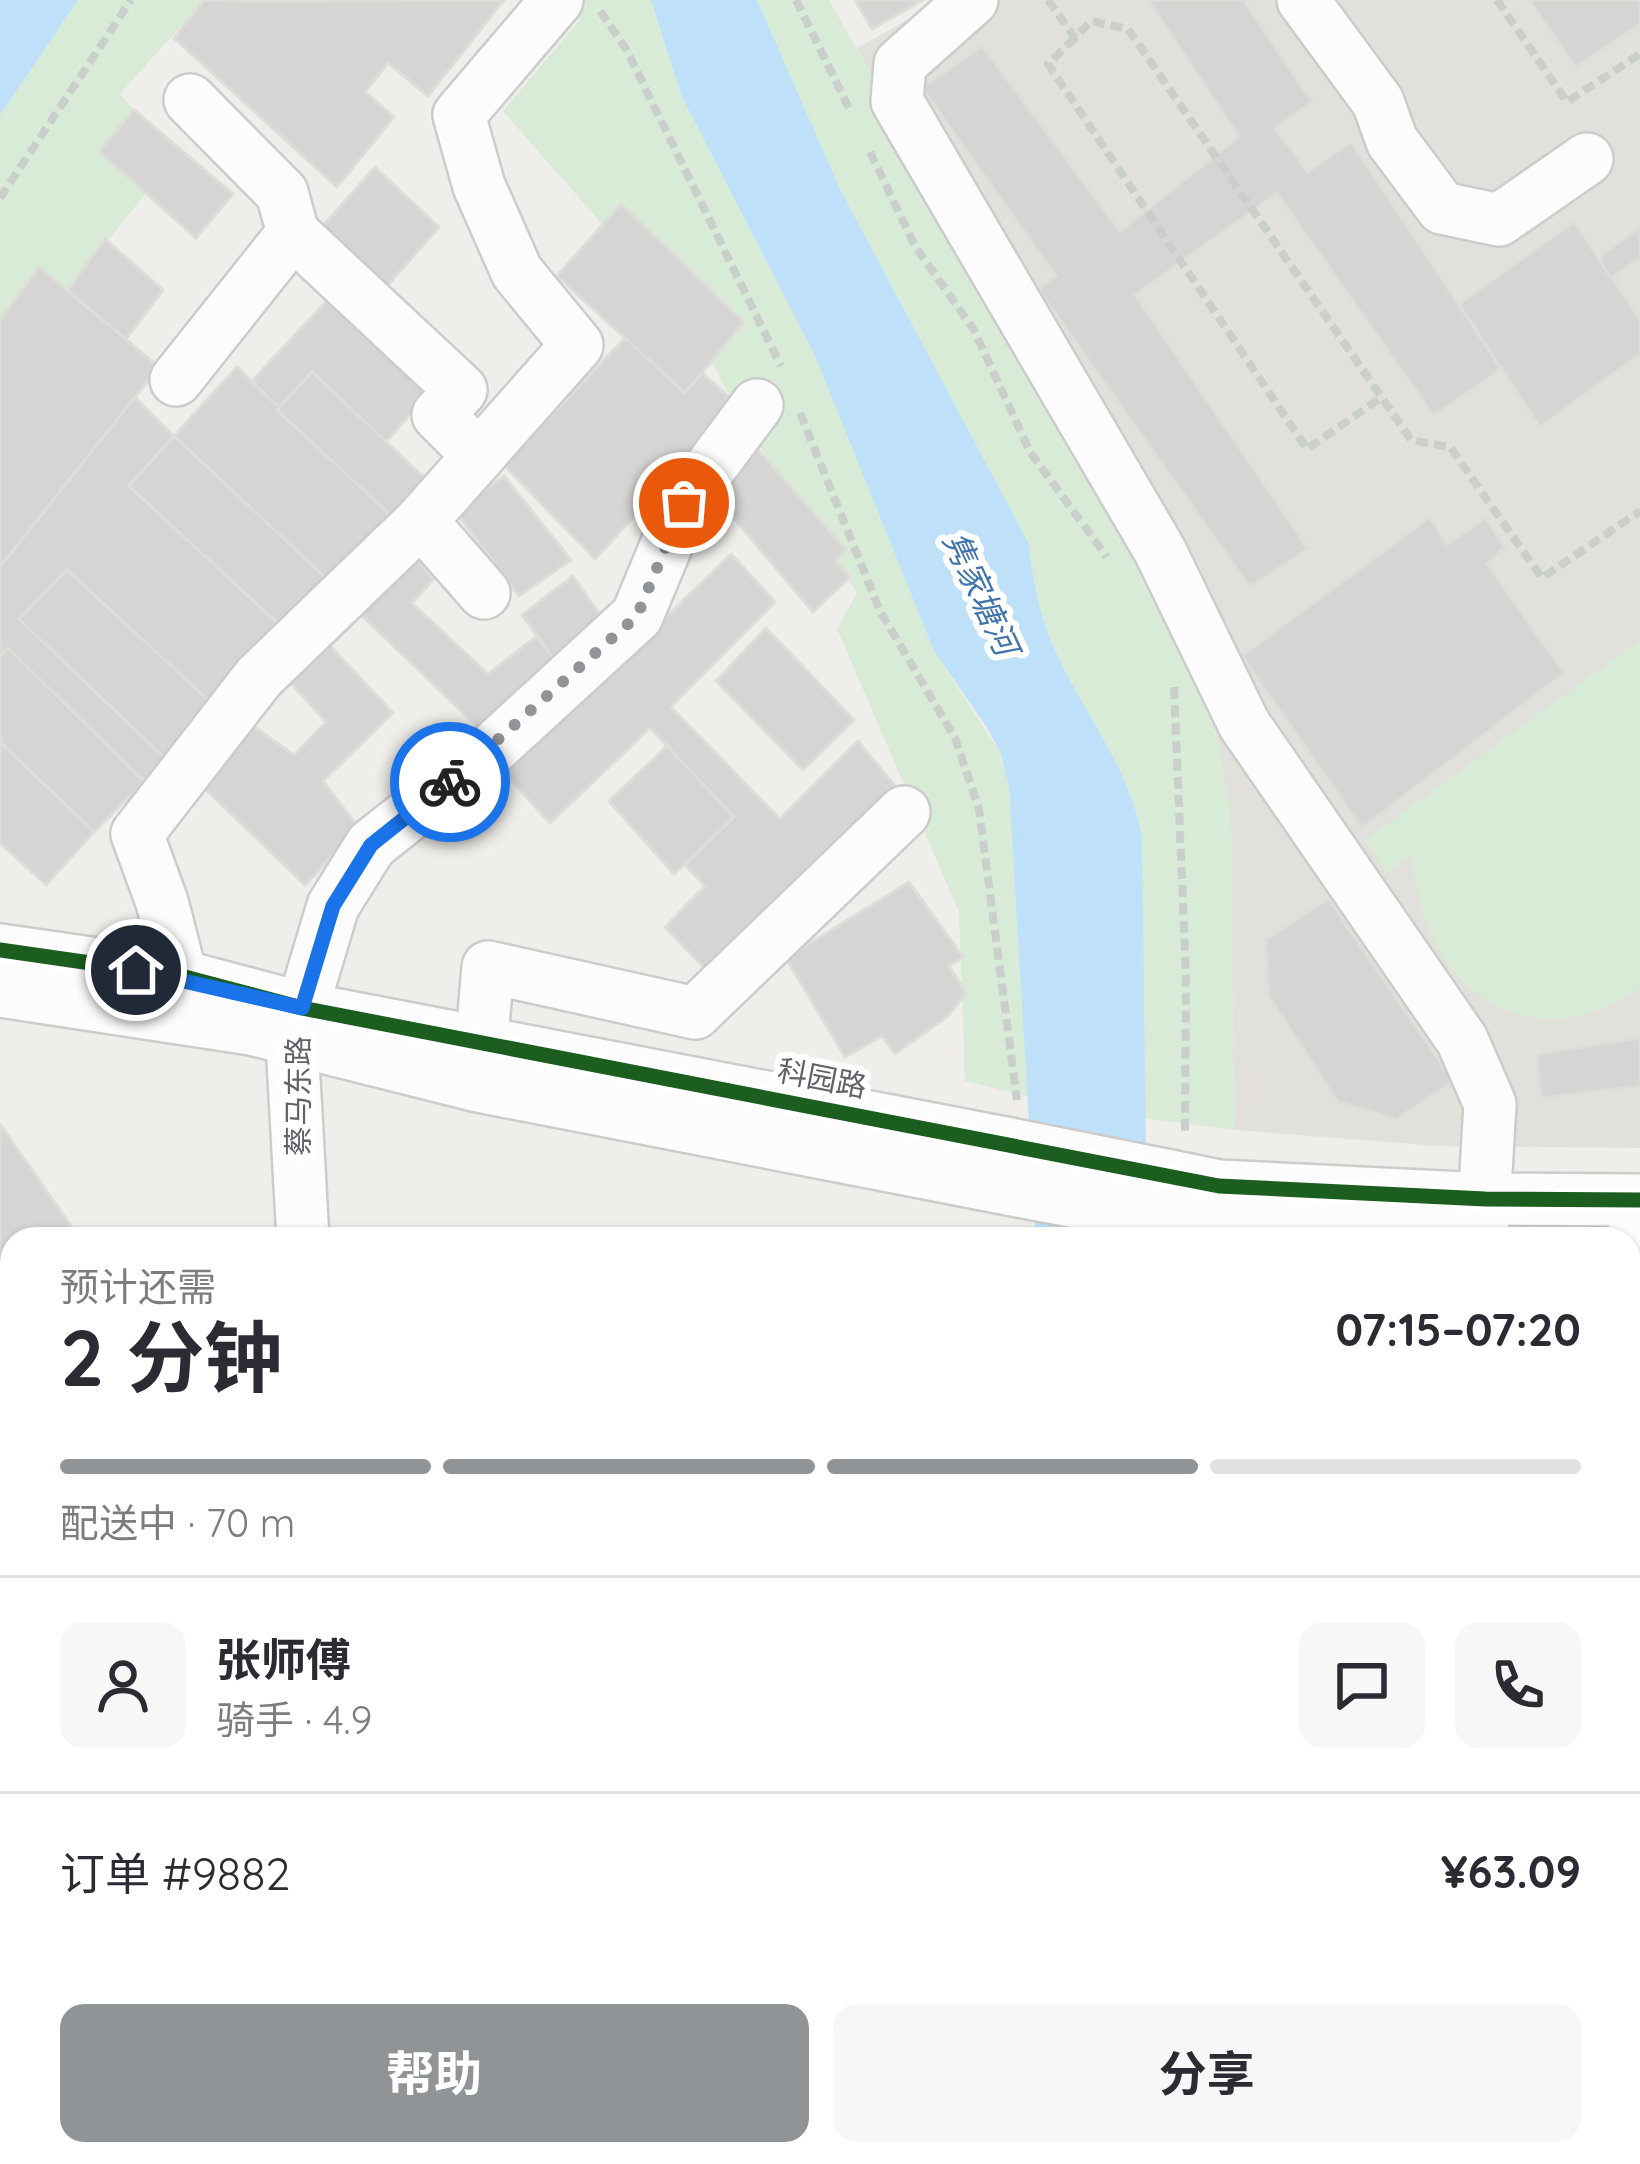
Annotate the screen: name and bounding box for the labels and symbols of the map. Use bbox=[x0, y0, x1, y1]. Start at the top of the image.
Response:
pin bbox=[633, 452, 735, 554]
water label: 隽家塘河 bbox=[935, 524, 1030, 667]
courier bbox=[390, 722, 510, 842]
pin bbox=[85, 919, 187, 1021]
street label: 蔡马东路 bbox=[279, 1036, 317, 1156]
street label: 科园路 bbox=[774, 1051, 870, 1105]

